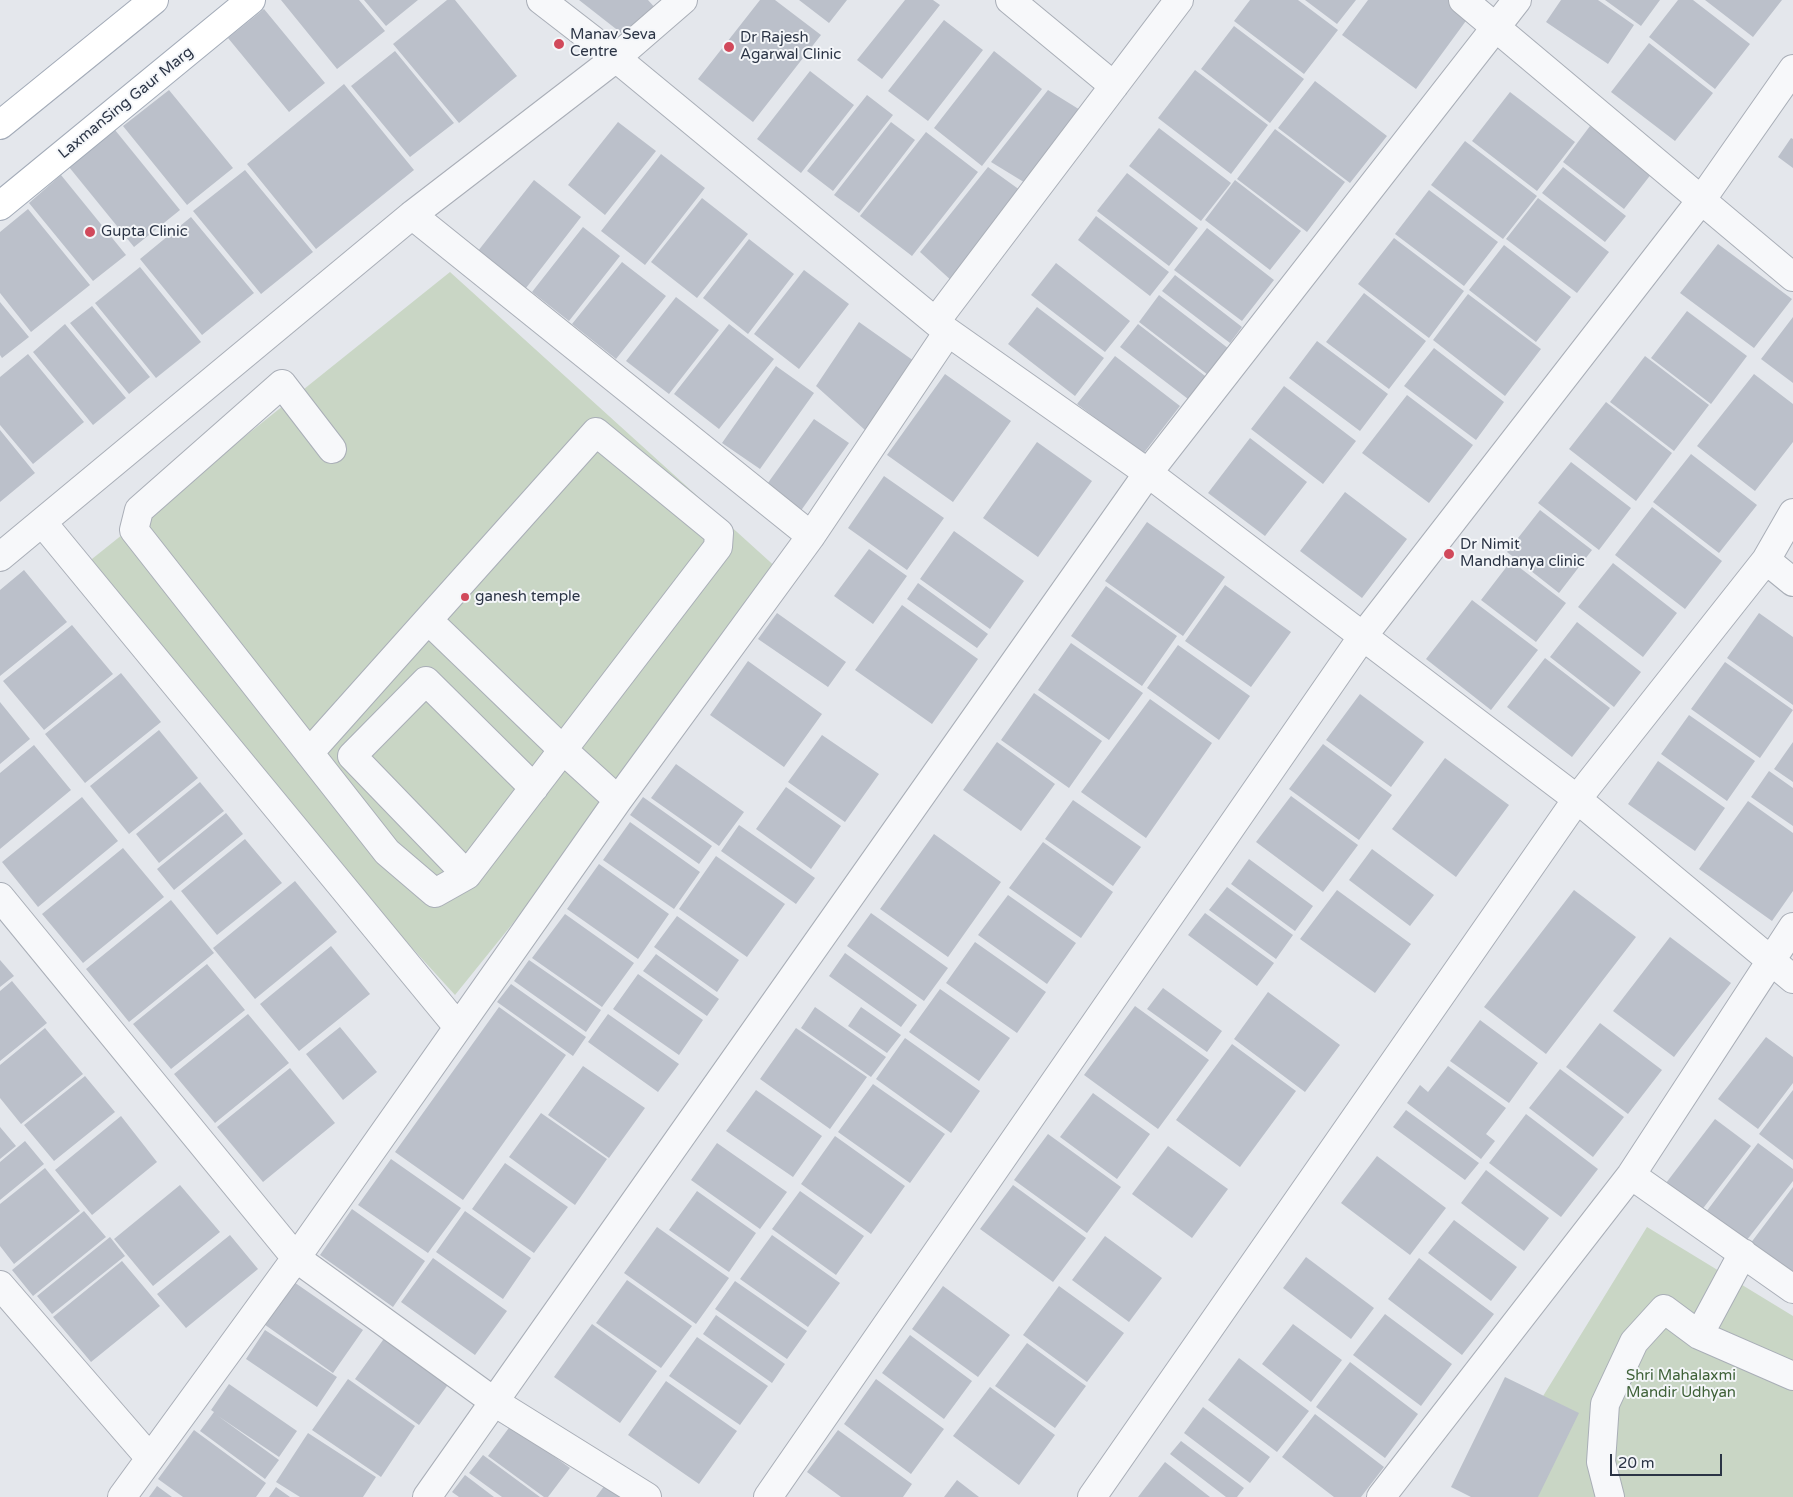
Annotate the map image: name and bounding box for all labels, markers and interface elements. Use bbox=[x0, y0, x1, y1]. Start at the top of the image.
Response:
place label: Manav Seva Centre bbox=[570, 26, 656, 61]
place label: Dr Rajesh Agarwal Clinic bbox=[740, 29, 841, 64]
marker: Manav Seva Centre bbox=[552, 37, 566, 51]
marker: Dr Rajesh Agarwal Clinic bbox=[722, 40, 736, 54]
street label: LaxmanSing Gaur Marg bbox=[55, 43, 197, 163]
place label: Gupta Clinic bbox=[101, 223, 188, 241]
marker: Gupta Clinic bbox=[83, 225, 97, 239]
place label: Dr Nimit Mandhanya clinic bbox=[1460, 536, 1585, 571]
marker: Dr Nimit Mandhanya clinic bbox=[1442, 547, 1456, 561]
place label: ganesh temple bbox=[475, 588, 580, 606]
marker: ganesh temple bbox=[459, 591, 471, 603]
park label: Shri Mahalaxmi Mandir Udhyan bbox=[1626, 1367, 1736, 1402]
scale bar bbox=[1613, 1444, 1726, 1476]
text: 20 m bbox=[1618, 1454, 1655, 1472]

